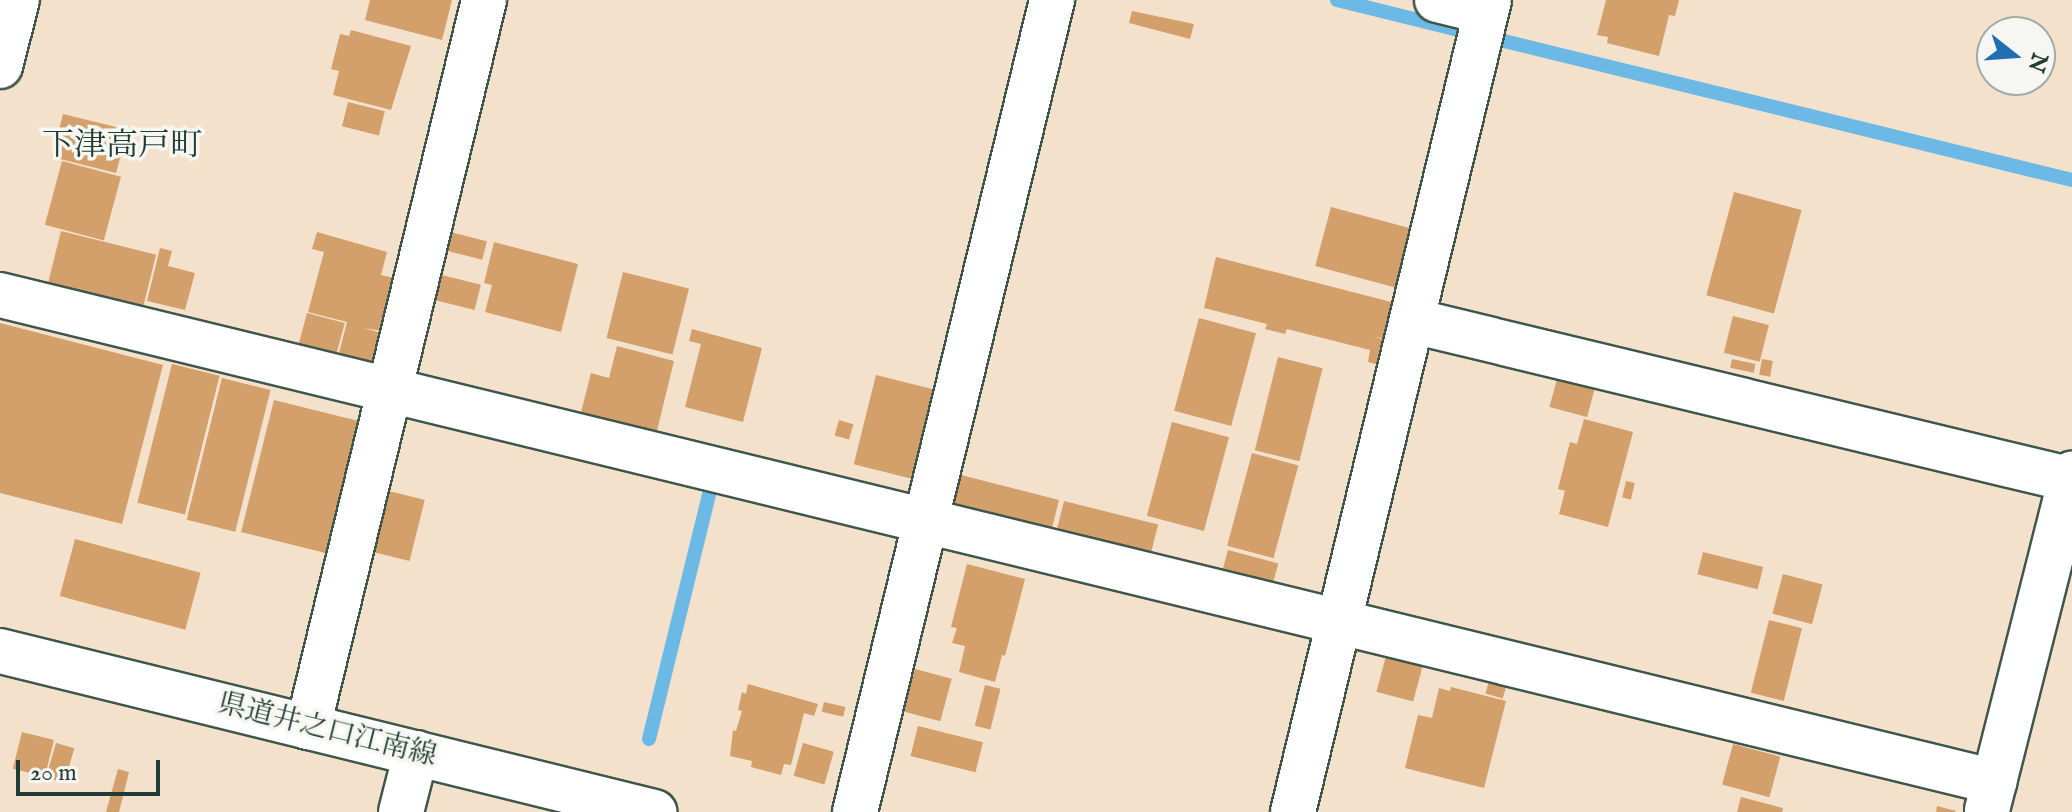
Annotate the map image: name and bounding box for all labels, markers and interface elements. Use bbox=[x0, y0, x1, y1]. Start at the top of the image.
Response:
north arrow bbox=[1976, 16, 2056, 96]
text: N bbox=[2021, 49, 2053, 76]
district label: 下津高戸町 bbox=[42, 128, 202, 166]
street label: 県道井之口江南線 bbox=[214, 688, 440, 774]
scale bar bbox=[20, 744, 164, 794]
text: 20 m bbox=[30, 758, 77, 789]

